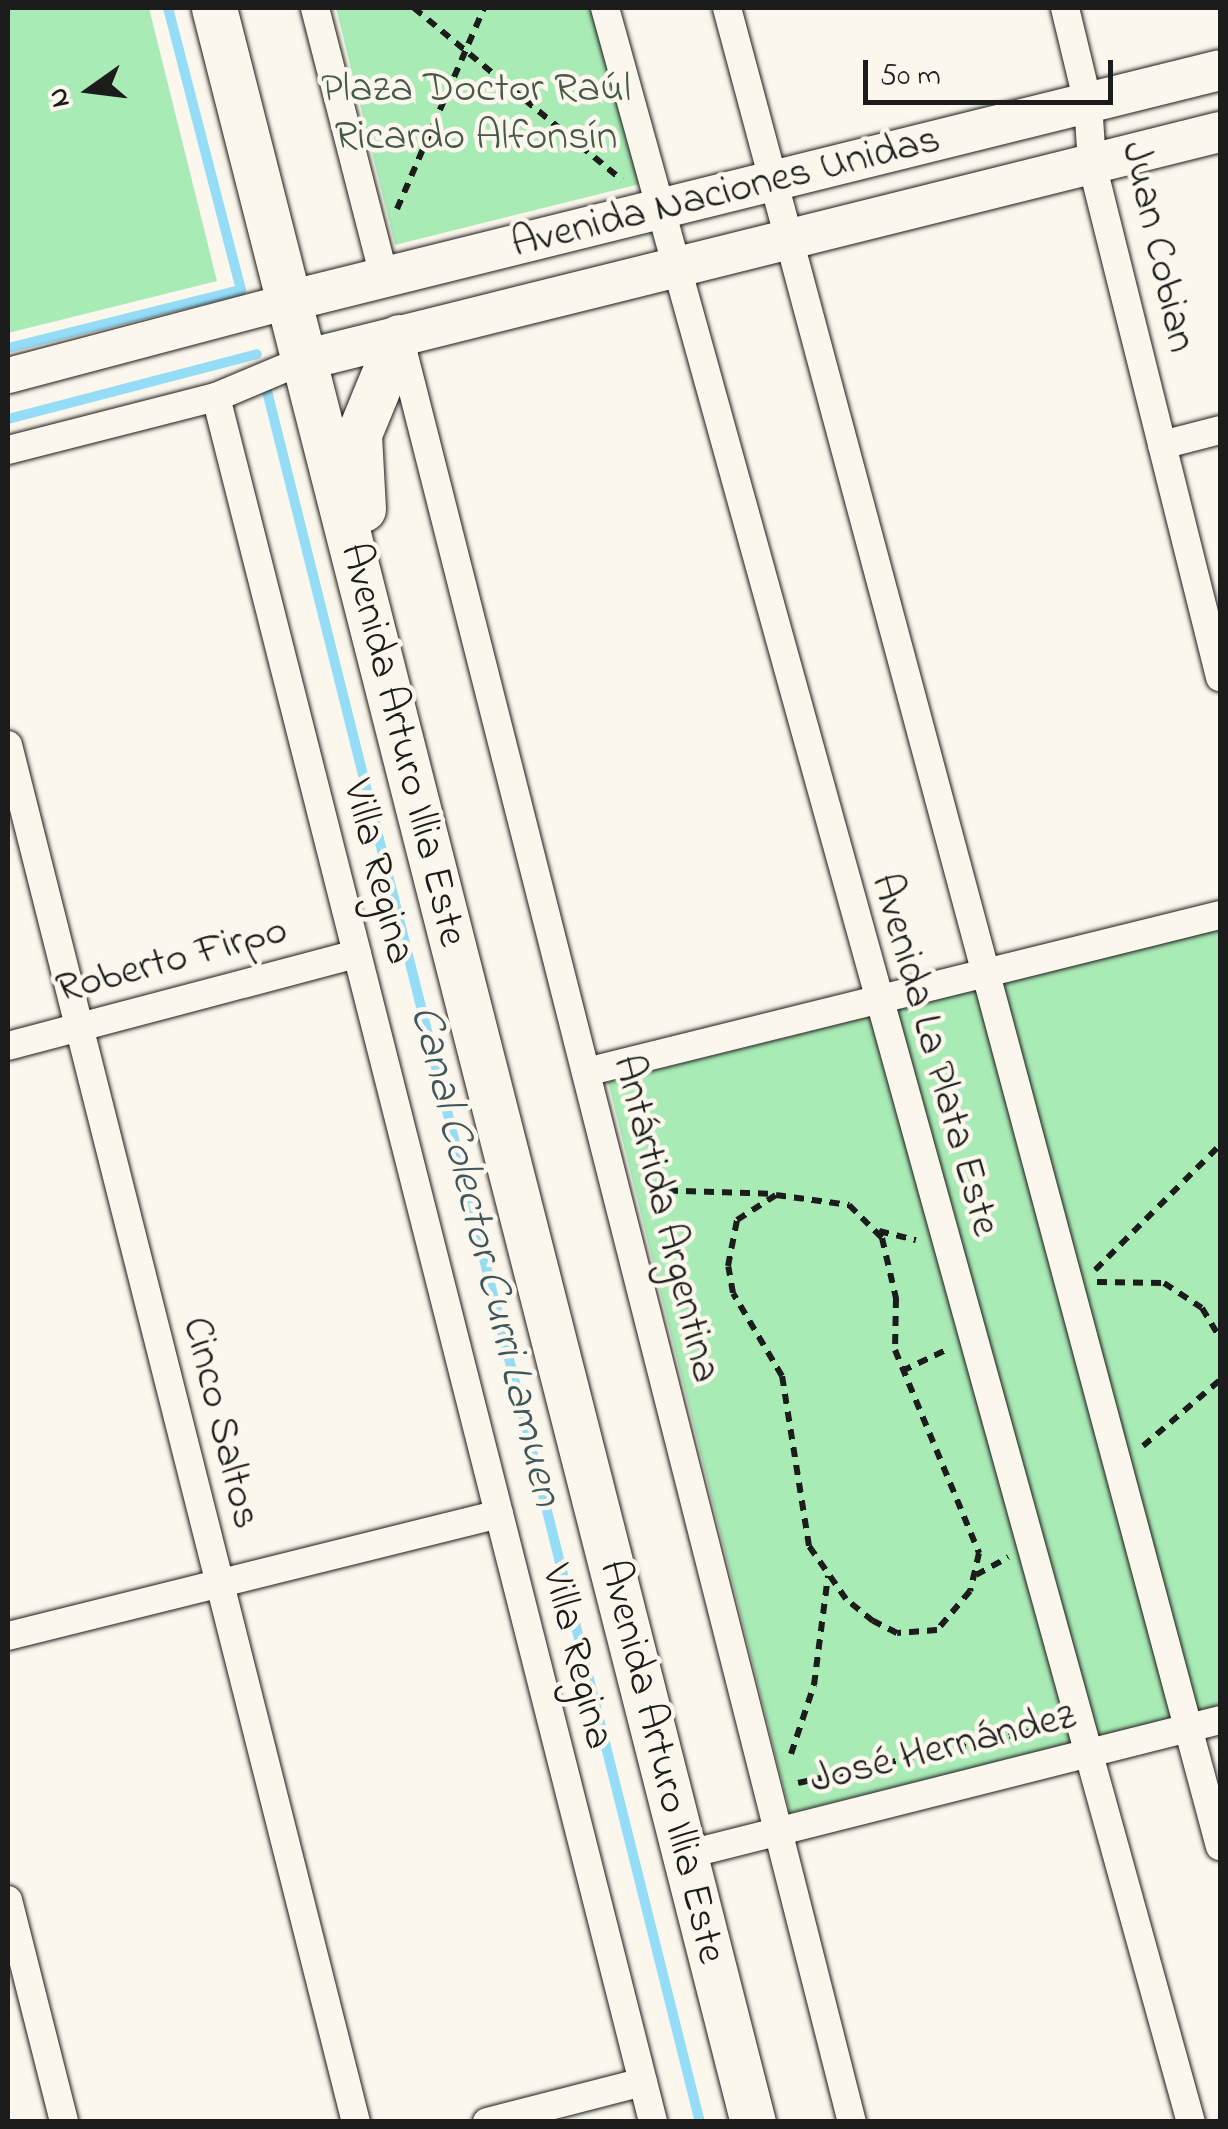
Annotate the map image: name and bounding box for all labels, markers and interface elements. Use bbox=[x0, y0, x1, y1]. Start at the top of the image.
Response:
north arrow bbox=[40, 40, 140, 140]
scale bar bbox=[868, 40, 1118, 102]
text: 50 m bbox=[880, 55, 941, 99]
park label: Plaza Doctor Raúl Ricardo Alfonsín bbox=[321, 65, 631, 164]
text: N bbox=[38, 83, 83, 112]
street label: Avenida Naciones Unidas bbox=[506, 115, 946, 271]
street label: Juan Cobian bbox=[1108, 137, 1206, 357]
street label: Avenida Arturo Illia Este bbox=[327, 538, 477, 952]
street label: Villa Regina bbox=[330, 774, 424, 970]
street label: Avenida La Plata Este bbox=[858, 868, 1010, 1242]
street label: Roberto Firpo bbox=[51, 906, 293, 1016]
water label: Canal Colector Curri Lamuen bbox=[396, 1000, 572, 1512]
street label: Antártida Argentina bbox=[600, 1050, 730, 1388]
street label: Cinco Saltos bbox=[169, 1312, 271, 1534]
street label: Avenida Arturo Illia Este bbox=[586, 1555, 736, 1969]
street label: Villa Regina bbox=[529, 1559, 623, 1755]
street label: José Hernández bbox=[805, 1692, 1081, 1806]

